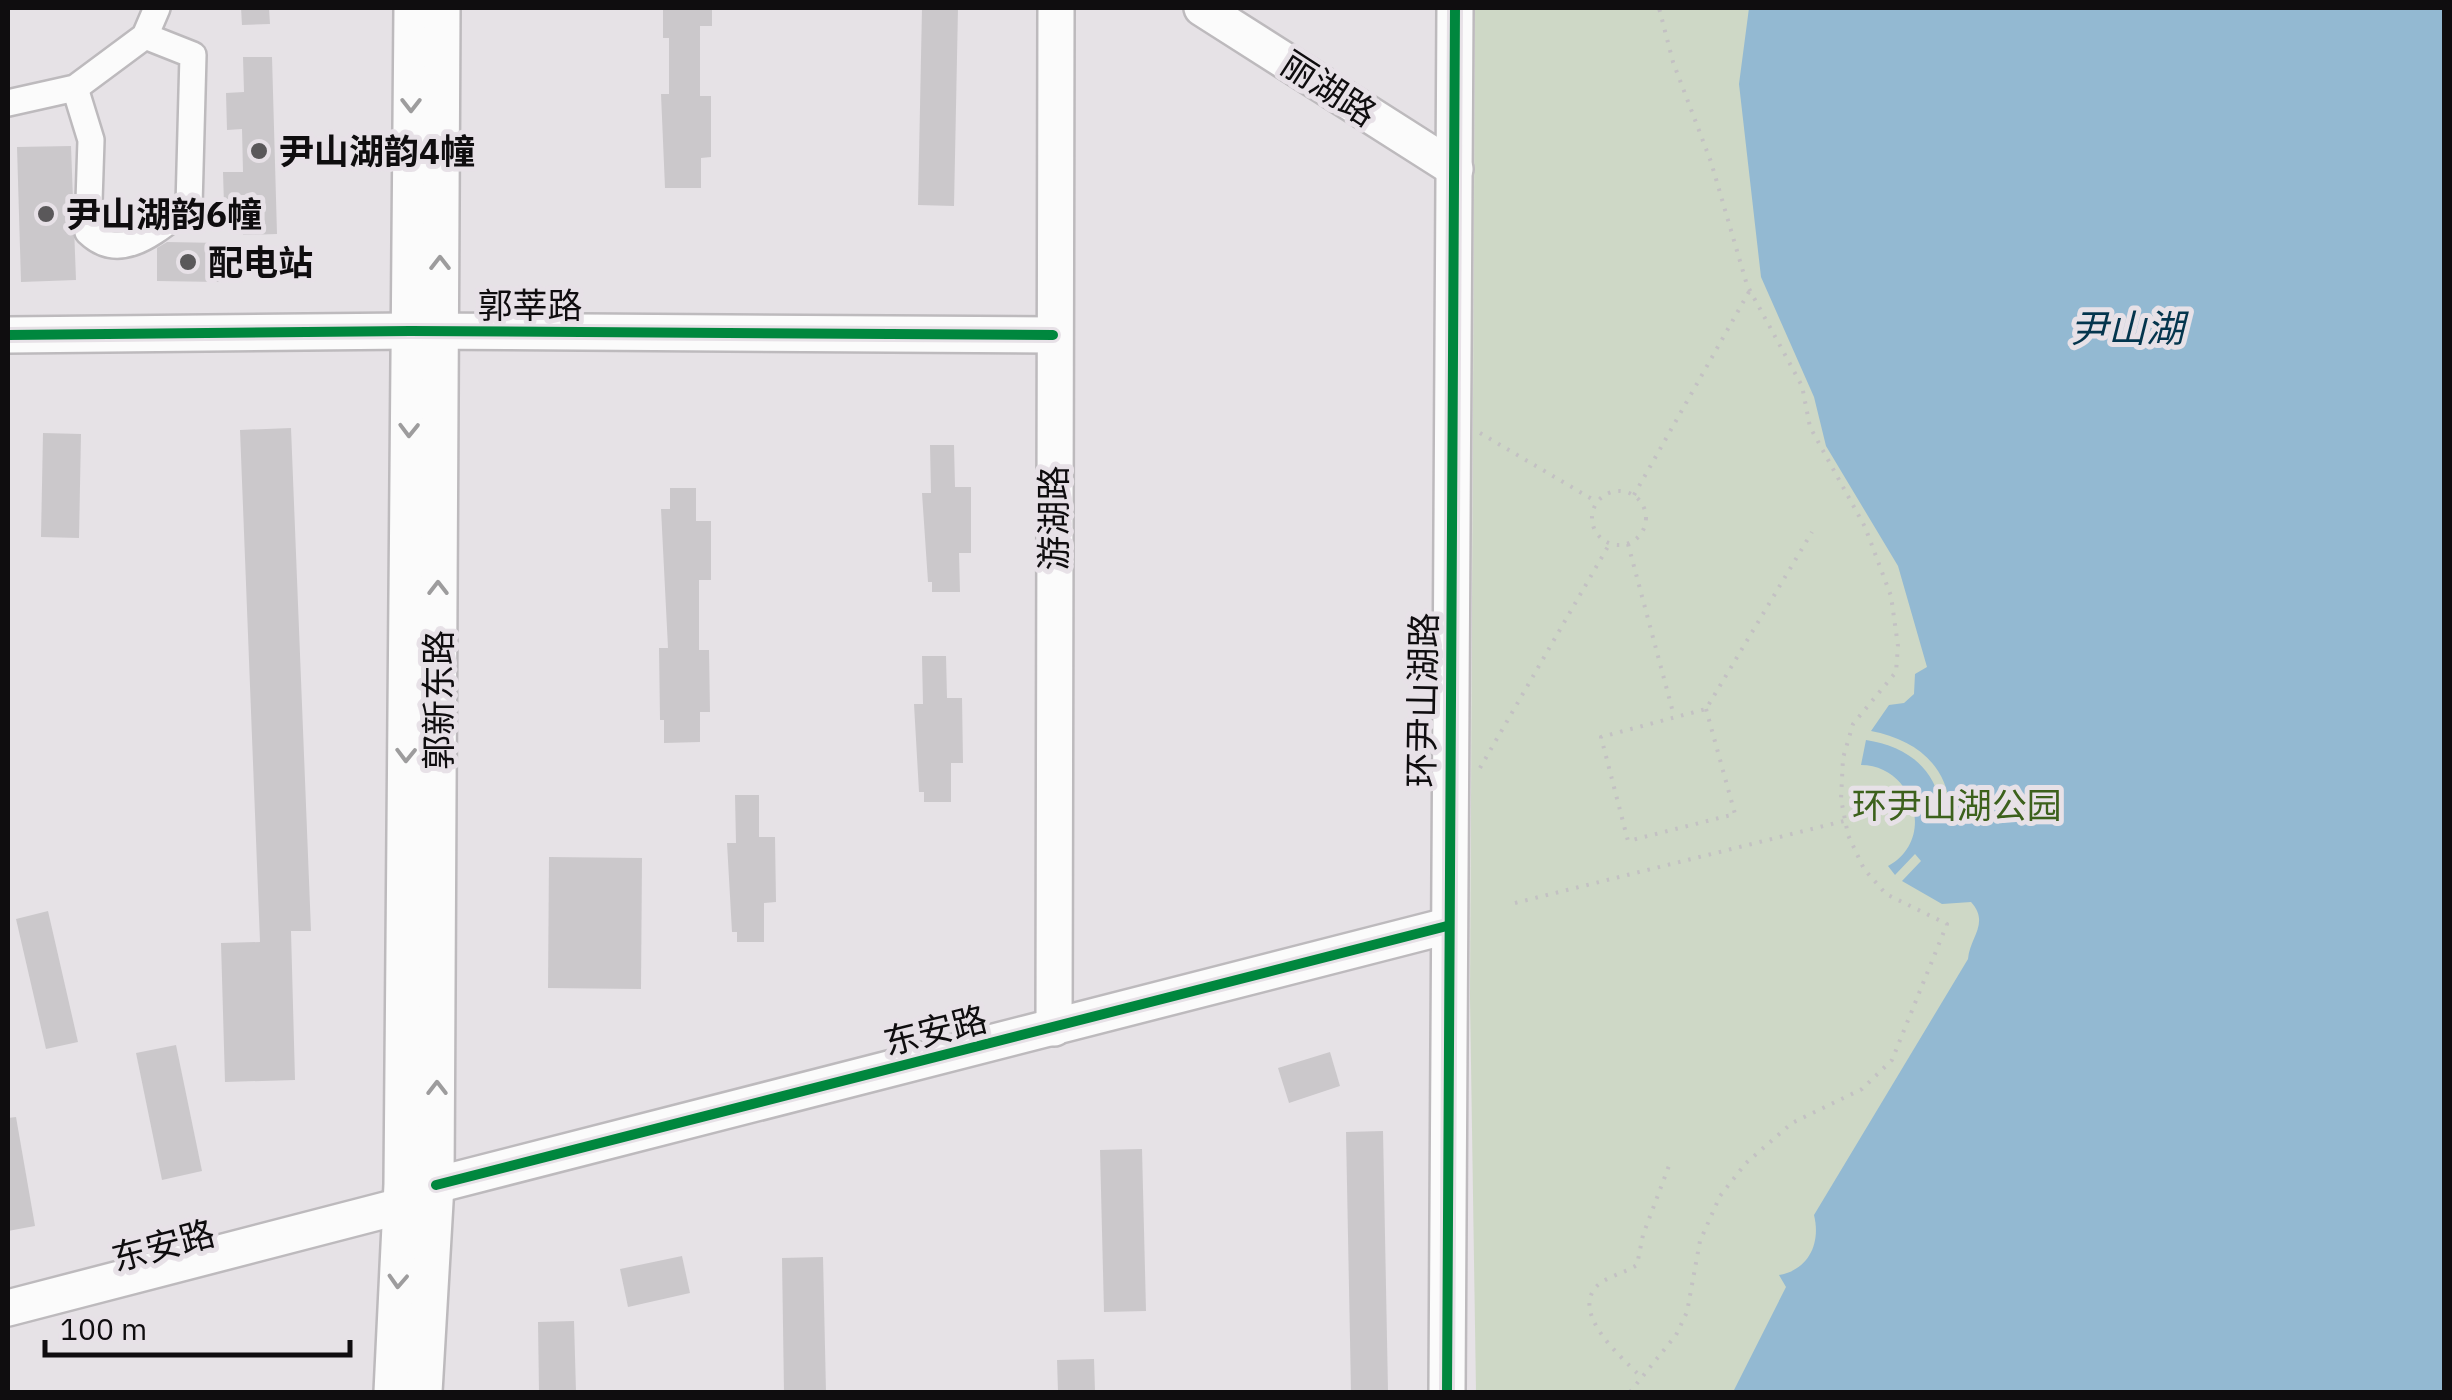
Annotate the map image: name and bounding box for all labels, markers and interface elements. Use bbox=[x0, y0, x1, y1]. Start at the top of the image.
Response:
street label: 丽湖路 bbox=[1272, 40, 1386, 136]
one-way arrow bbox=[400, 98, 422, 113]
place label: 尹山湖韵4幢 bbox=[279, 128, 475, 174]
marker: 尹山湖韵4幢 bbox=[248, 140, 270, 162]
place label: 尹山湖韵6幢 bbox=[66, 191, 262, 237]
marker: 尹山湖韵6幢 bbox=[35, 203, 57, 225]
place label: 配电站 bbox=[208, 239, 313, 285]
marker: 配电站 bbox=[177, 251, 199, 273]
one-way arrow bbox=[429, 254, 450, 270]
street label: 郭莘路 bbox=[477, 282, 583, 328]
water label: 尹山湖 bbox=[2070, 303, 2189, 352]
one-way arrow bbox=[398, 422, 419, 438]
street label: 游湖路 bbox=[1030, 465, 1076, 571]
one-way arrow bbox=[427, 579, 449, 594]
street label: 环尹山湖路 bbox=[1397, 612, 1447, 788]
street label: 郭新东路 bbox=[415, 630, 461, 770]
one-way arrow bbox=[395, 748, 417, 763]
park label: 环尹山湖公园 bbox=[1852, 782, 2062, 828]
street label: 东安路 bbox=[878, 995, 992, 1065]
one-way arrow bbox=[426, 1079, 448, 1094]
street label: 东安路 bbox=[106, 1209, 220, 1281]
one-way arrow bbox=[387, 1274, 408, 1290]
scale bar bbox=[45, 1295, 350, 1357]
text: 100 m bbox=[60, 1309, 147, 1348]

